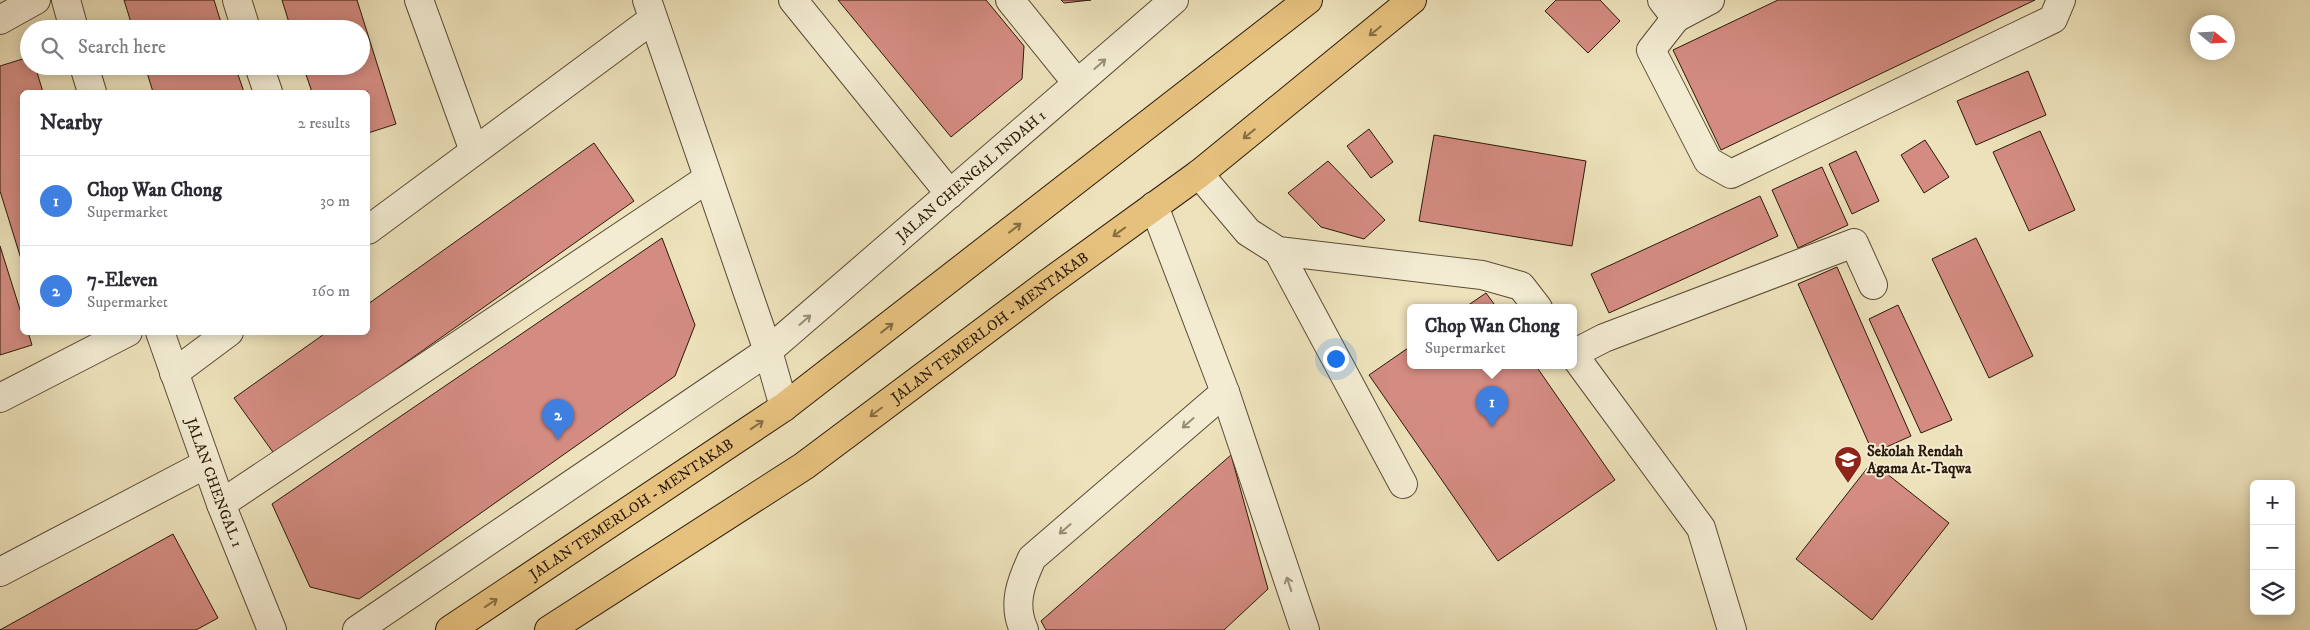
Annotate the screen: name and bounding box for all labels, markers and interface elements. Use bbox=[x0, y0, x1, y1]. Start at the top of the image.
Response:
north arrow bbox=[2190, 15, 2235, 60]
search box bbox=[20, 20, 370, 75]
one-way arrow bbox=[1368, 25, 1381, 36]
icon: search bbox=[38, 34, 66, 62]
text: Search here bbox=[78, 36, 166, 59]
one-way arrow bbox=[1093, 58, 1106, 70]
street label: JALAN CHENGAL INDAH 1 bbox=[891, 106, 1050, 247]
text: Nearby bbox=[40, 110, 102, 136]
text: 2 results bbox=[298, 113, 350, 133]
one-way arrow bbox=[1243, 128, 1256, 139]
text: Chop Wan Chong bbox=[87, 179, 222, 202]
text: 1 bbox=[53, 191, 59, 211]
text: 30 m bbox=[320, 191, 350, 211]
text: Supermarket bbox=[87, 202, 168, 222]
one-way arrow bbox=[1008, 222, 1021, 233]
one-way arrow bbox=[1113, 226, 1126, 237]
street label: JALAN TEMERLOH - MENTAKAB bbox=[886, 248, 1092, 408]
text: 7-Eleven bbox=[87, 269, 158, 292]
text: 2 bbox=[52, 281, 60, 301]
text: 160 m bbox=[312, 281, 350, 301]
text: Supermarket bbox=[87, 292, 168, 312]
popup bbox=[1407, 304, 1577, 369]
one-way arrow bbox=[798, 314, 811, 325]
text: Chop Wan Chong bbox=[1425, 315, 1559, 338]
one-way arrow bbox=[880, 322, 893, 333]
text: Supermarket bbox=[1425, 338, 1506, 358]
your location bbox=[1323, 346, 1349, 372]
pin: 1 bbox=[1476, 386, 1508, 427]
pin: 2 bbox=[542, 399, 574, 440]
one-way arrow bbox=[869, 407, 883, 417]
street label: JALAN CHENGAL 1 bbox=[181, 413, 247, 550]
one-way arrow bbox=[1182, 418, 1195, 429]
one-way arrow bbox=[750, 420, 764, 431]
street label: JALAN TEMERLOH - MENTAKAB bbox=[524, 434, 737, 585]
place label: Sekolah Rendah Agama At-Taqwa bbox=[1866, 442, 1972, 479]
school or university icon: Sekolah Rendah Agama At-Taqwa bbox=[1833, 445, 1863, 484]
map controls bbox=[2250, 480, 2295, 615]
button: + bbox=[2250, 480, 2295, 525]
one-way arrow bbox=[1059, 524, 1072, 535]
button: − bbox=[2250, 525, 2295, 570]
button: layers bbox=[2250, 570, 2295, 615]
one-way arrow bbox=[1284, 576, 1293, 592]
one-way arrow bbox=[483, 598, 497, 608]

